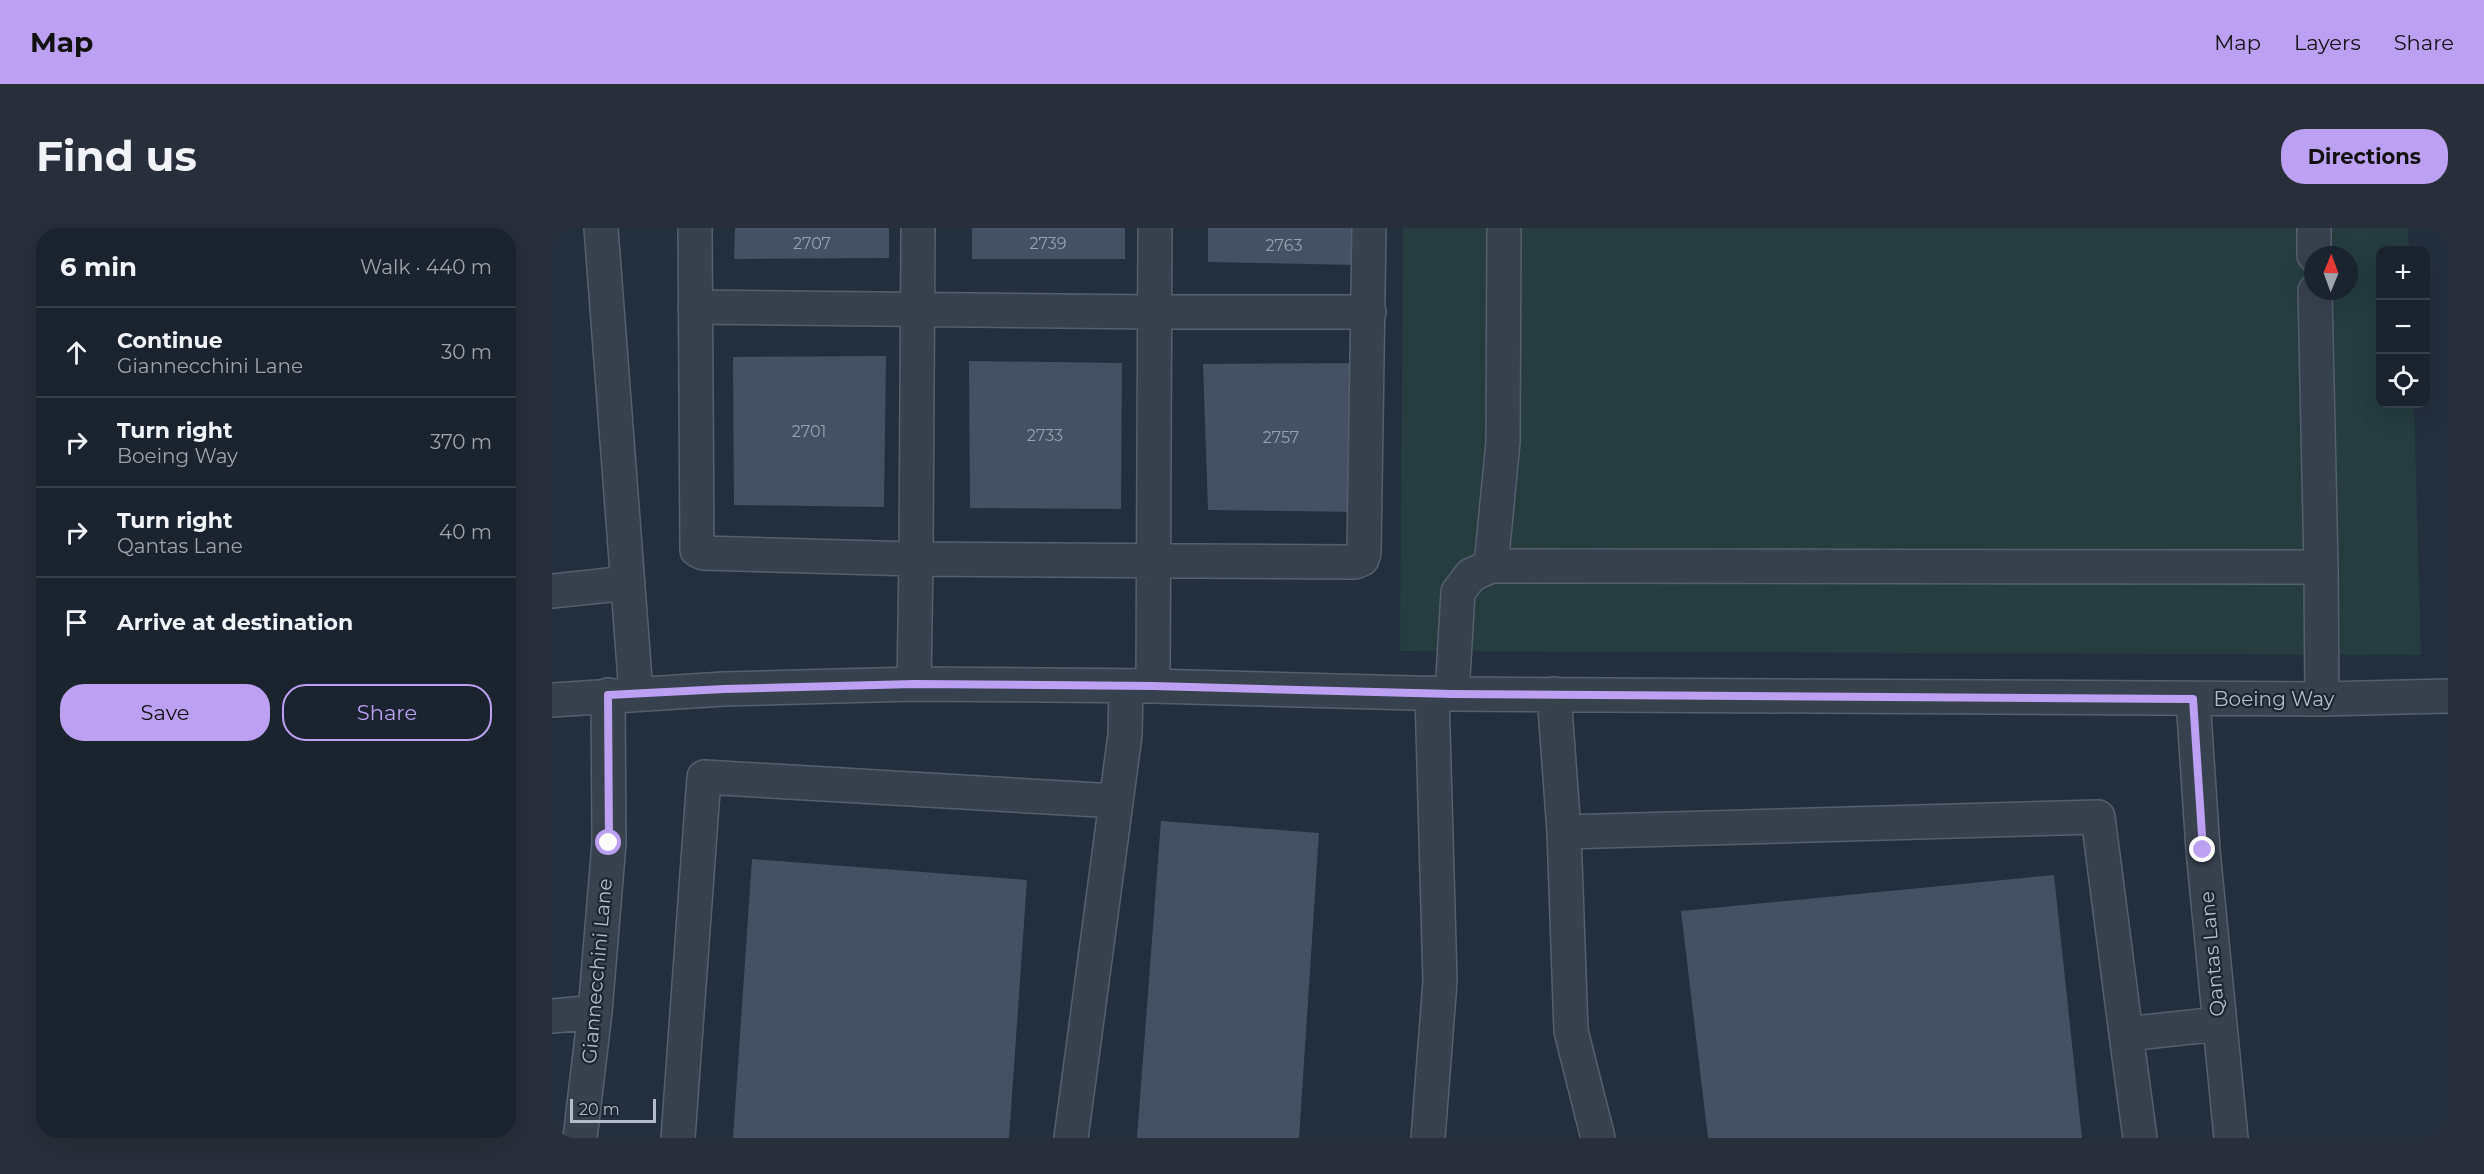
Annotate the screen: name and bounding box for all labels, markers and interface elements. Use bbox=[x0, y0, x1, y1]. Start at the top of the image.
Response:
text: Map bbox=[30, 25, 93, 59]
text: Map bbox=[2214, 30, 2261, 55]
text: Layers bbox=[2294, 30, 2361, 55]
text: Share bbox=[2394, 30, 2454, 55]
button: Directions bbox=[2281, 129, 2448, 184]
text: Find us bbox=[36, 130, 197, 182]
house number: 2707 bbox=[793, 234, 831, 253]
house number: 2739 bbox=[1029, 234, 1067, 253]
house number: 2763 bbox=[1266, 236, 1302, 255]
north arrow bbox=[2304, 246, 2358, 300]
map controls bbox=[2376, 246, 2430, 408]
button: + bbox=[2376, 246, 2430, 300]
text: 6 min bbox=[60, 251, 137, 283]
text: Walk · 440 m bbox=[360, 255, 492, 279]
button: − bbox=[2376, 300, 2430, 354]
text: Continue bbox=[117, 327, 223, 354]
icon: ahead bbox=[60, 336, 93, 369]
text: 30 m bbox=[441, 340, 492, 364]
text: Giannecchini Lane bbox=[117, 354, 303, 378]
button: locate bbox=[2376, 354, 2430, 408]
text: Turn right bbox=[117, 417, 232, 444]
house number: 2701 bbox=[792, 422, 826, 441]
icon: right bbox=[60, 426, 93, 459]
house number: 2733 bbox=[1027, 426, 1063, 445]
house number: 2757 bbox=[1263, 428, 1299, 447]
text: 370 m bbox=[430, 430, 492, 454]
text: Boeing Way bbox=[117, 444, 238, 468]
text: Turn right bbox=[117, 507, 232, 534]
icon: right bbox=[60, 516, 93, 549]
text: 40 m bbox=[439, 520, 492, 544]
text: Qantas Lane bbox=[117, 534, 243, 558]
icon: arrive bbox=[60, 606, 93, 639]
text: Arrive at destination bbox=[117, 609, 353, 636]
button: Save bbox=[60, 684, 270, 741]
button: Share bbox=[282, 684, 492, 741]
street label: Boeing Way bbox=[2214, 687, 2335, 711]
route start bbox=[595, 829, 621, 855]
route end bbox=[2189, 836, 2215, 862]
street label: Giannecchini Lane bbox=[577, 877, 617, 1065]
street label: Qantas Lane bbox=[2195, 890, 2229, 1018]
scale bar bbox=[570, 1096, 656, 1124]
text: 20 m bbox=[579, 1100, 620, 1119]

